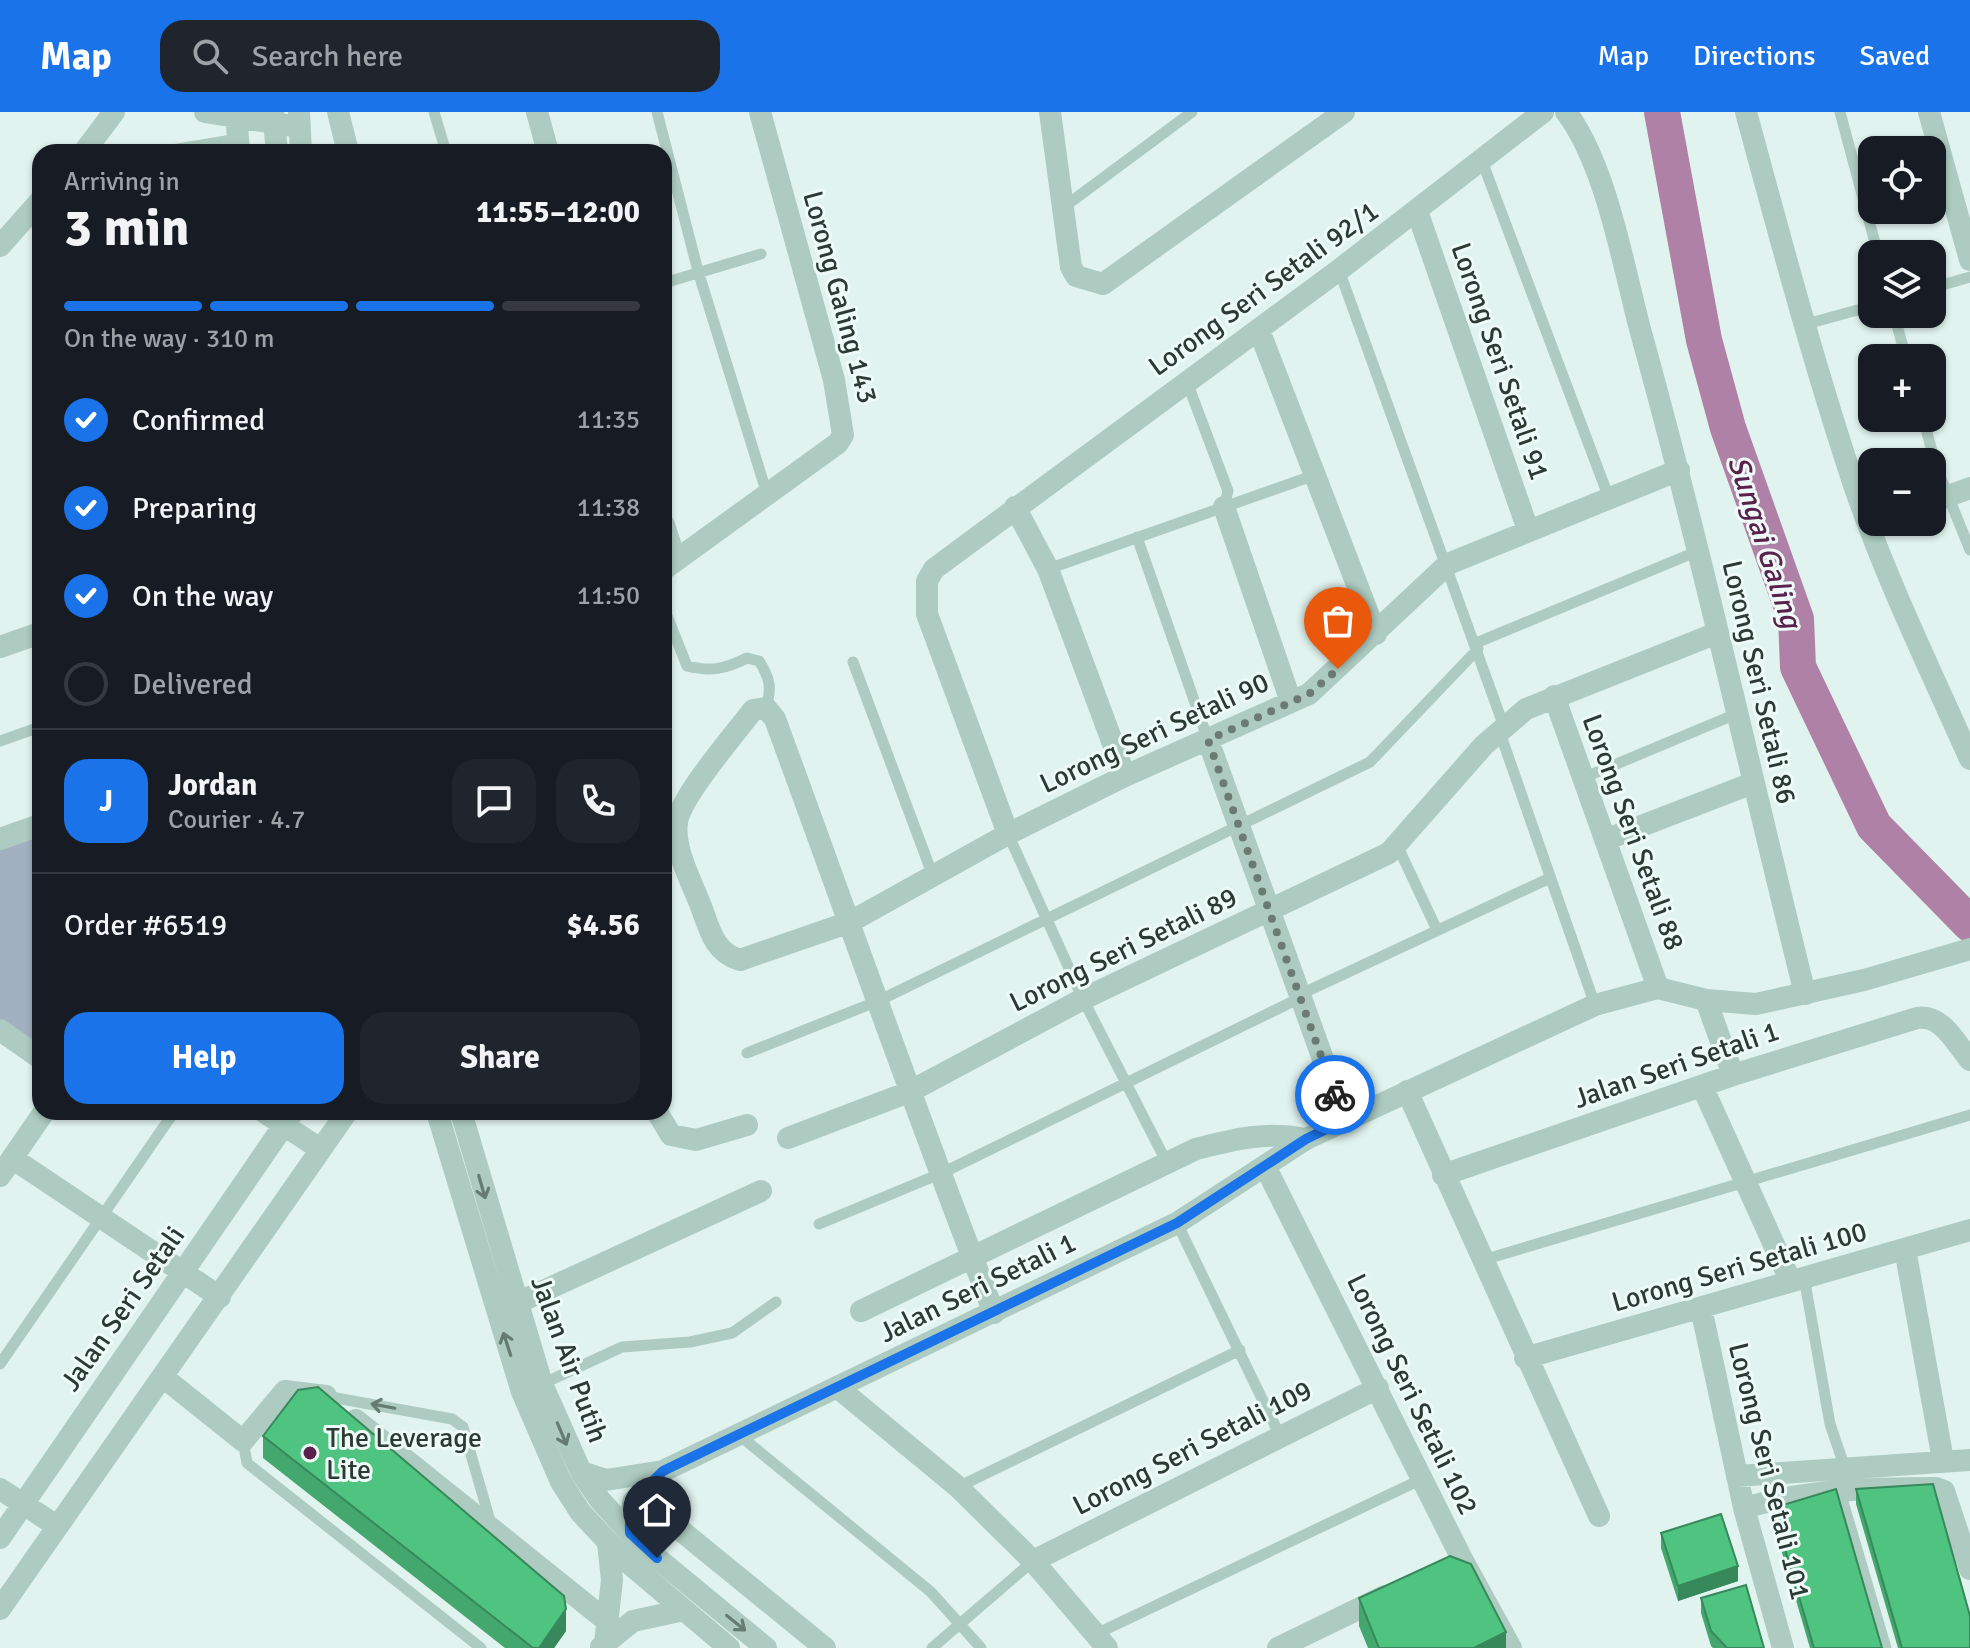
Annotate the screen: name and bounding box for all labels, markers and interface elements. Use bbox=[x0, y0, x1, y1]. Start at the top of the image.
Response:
search box bbox=[160, 20, 720, 92]
text: Map bbox=[40, 33, 112, 80]
icon: search bbox=[188, 34, 232, 78]
text: Search here bbox=[252, 38, 403, 75]
text: Map bbox=[1597, 39, 1649, 73]
text: Directions bbox=[1693, 39, 1815, 73]
text: Saved bbox=[1859, 39, 1930, 73]
map controls bbox=[1858, 136, 1946, 536]
button: locate bbox=[1858, 136, 1946, 224]
text: Arriving in bbox=[64, 166, 180, 198]
street label: Lorong Galing 143 bbox=[795, 187, 885, 407]
text: 11:55–12:00 bbox=[476, 194, 640, 231]
street label: Lorong Seri Setali 92/1 bbox=[1142, 194, 1385, 384]
text: 3 min bbox=[64, 196, 190, 260]
street label: Lorong Seri Setali 91 bbox=[1443, 238, 1557, 484]
button: layers bbox=[1858, 240, 1946, 328]
text: On the way · 310 m bbox=[64, 323, 274, 355]
button: + bbox=[1858, 344, 1946, 432]
icon: check bbox=[64, 398, 108, 442]
text: Confirmed bbox=[132, 402, 265, 439]
text: 11:35 bbox=[577, 404, 640, 436]
button: − bbox=[1858, 448, 1946, 536]
water label: Sungai Galing bbox=[1719, 451, 1810, 635]
icon: check bbox=[64, 486, 108, 530]
text: Preparing bbox=[132, 490, 257, 527]
text: 11:38 bbox=[577, 492, 640, 524]
street label: Lorong Seri Setali 86 bbox=[1714, 557, 1804, 807]
icon: check bbox=[64, 574, 108, 618]
text: On the way bbox=[132, 578, 273, 615]
text: 11:50 bbox=[577, 580, 640, 612]
pin bbox=[1304, 587, 1372, 669]
icon: bag bbox=[1316, 599, 1360, 643]
street label: Lorong Seri Setali 90 bbox=[1035, 665, 1274, 801]
text: Delivered bbox=[132, 666, 253, 703]
street label: Lorong Seri Setali 88 bbox=[1575, 710, 1692, 955]
button: chat bbox=[452, 759, 536, 843]
button: phone bbox=[556, 759, 640, 843]
text: Jordan bbox=[168, 767, 257, 804]
text: J bbox=[99, 783, 113, 820]
text: Courier · 4.7 bbox=[168, 804, 305, 836]
street label: Lorong Seri Setali 89 bbox=[1004, 880, 1243, 1020]
text: Order #6519 bbox=[64, 907, 227, 944]
text: $4.56 bbox=[567, 907, 640, 944]
button: Help bbox=[64, 1012, 344, 1104]
button: Share bbox=[360, 1012, 640, 1104]
street label: Jalan Seri Setali 1 bbox=[1569, 1014, 1783, 1116]
courier bbox=[1295, 1055, 1375, 1135]
icon: bike bbox=[1313, 1073, 1357, 1117]
one-way arrow bbox=[476, 1174, 490, 1199]
street label: Lorong Seri Setali 100 bbox=[1608, 1214, 1871, 1320]
street label: Jalan Seri Setali bbox=[53, 1220, 192, 1397]
street label: Jalan Seri Setali 1 bbox=[874, 1226, 1081, 1350]
street label: Lorong Seri Setali 102 bbox=[1339, 1268, 1485, 1520]
street label: Jalan Air Putih bbox=[523, 1271, 615, 1447]
one-way arrow bbox=[498, 1332, 513, 1357]
street label: Lorong Seri Setali 101 bbox=[1721, 1339, 1817, 1603]
street label: Lorong Seri Setali 109 bbox=[1067, 1373, 1318, 1523]
one-way arrow bbox=[370, 1398, 396, 1413]
place label: The Leverage Lite bbox=[326, 1421, 482, 1487]
one-way arrow bbox=[555, 1421, 570, 1446]
marker: The Leverage Lite bbox=[301, 1444, 319, 1462]
pin bbox=[623, 1476, 691, 1558]
icon: home bbox=[635, 1488, 679, 1532]
one-way arrow bbox=[725, 1614, 746, 1632]

